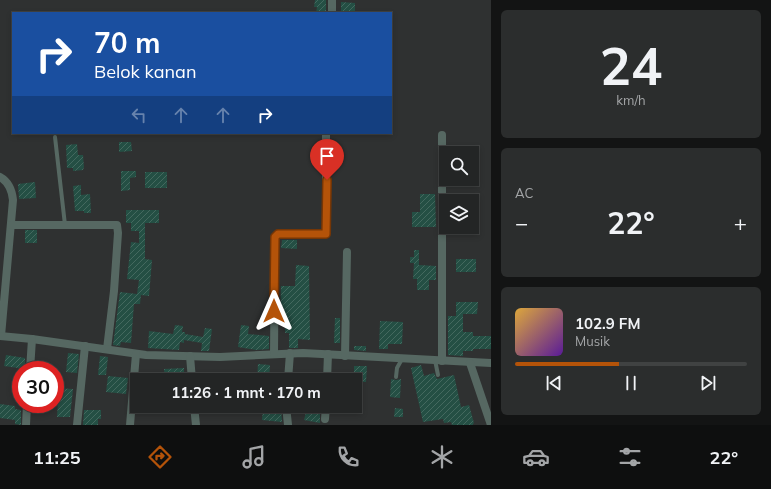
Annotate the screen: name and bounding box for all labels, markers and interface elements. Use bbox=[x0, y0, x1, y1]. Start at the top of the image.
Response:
text: 70 m bbox=[94, 25, 160, 60]
icon: right bbox=[28, 28, 80, 80]
text: 24 bbox=[600, 33, 662, 98]
text: Belok kanan bbox=[94, 60, 196, 83]
text: km/h bbox=[616, 92, 646, 108]
icon: left bbox=[128, 104, 150, 126]
icon: ahead bbox=[170, 104, 192, 126]
icon: ahead bbox=[212, 104, 234, 126]
icon: right bbox=[254, 104, 276, 126]
pin bbox=[310, 139, 344, 180]
icon: arrive bbox=[316, 145, 338, 167]
map controls bbox=[439, 146, 479, 234]
button: search bbox=[439, 146, 479, 186]
text: AC bbox=[515, 185, 533, 201]
button: layers bbox=[439, 194, 479, 234]
text: 22° bbox=[607, 204, 655, 242]
text: − bbox=[515, 209, 528, 237]
text: + bbox=[734, 209, 747, 237]
position arrow bbox=[253, 290, 295, 332]
text: 102.9 FM bbox=[575, 314, 640, 333]
text: Musik bbox=[575, 333, 610, 349]
speed limit sign: 30 bbox=[12, 361, 64, 413]
icon: previous bbox=[543, 372, 565, 394]
icon: pause bbox=[620, 372, 642, 394]
icon: next bbox=[697, 372, 719, 394]
text: 11:26 · 1 mnt · 170 m bbox=[171, 383, 321, 402]
icon: directions bbox=[146, 443, 174, 471]
icon: music bbox=[240, 443, 268, 471]
icon: phone bbox=[334, 443, 362, 471]
icon: climate bbox=[428, 443, 456, 471]
icon: car bbox=[522, 443, 550, 471]
icon: filters bbox=[616, 443, 644, 471]
text: 11:25 bbox=[33, 446, 81, 469]
text: 22° bbox=[710, 446, 738, 469]

